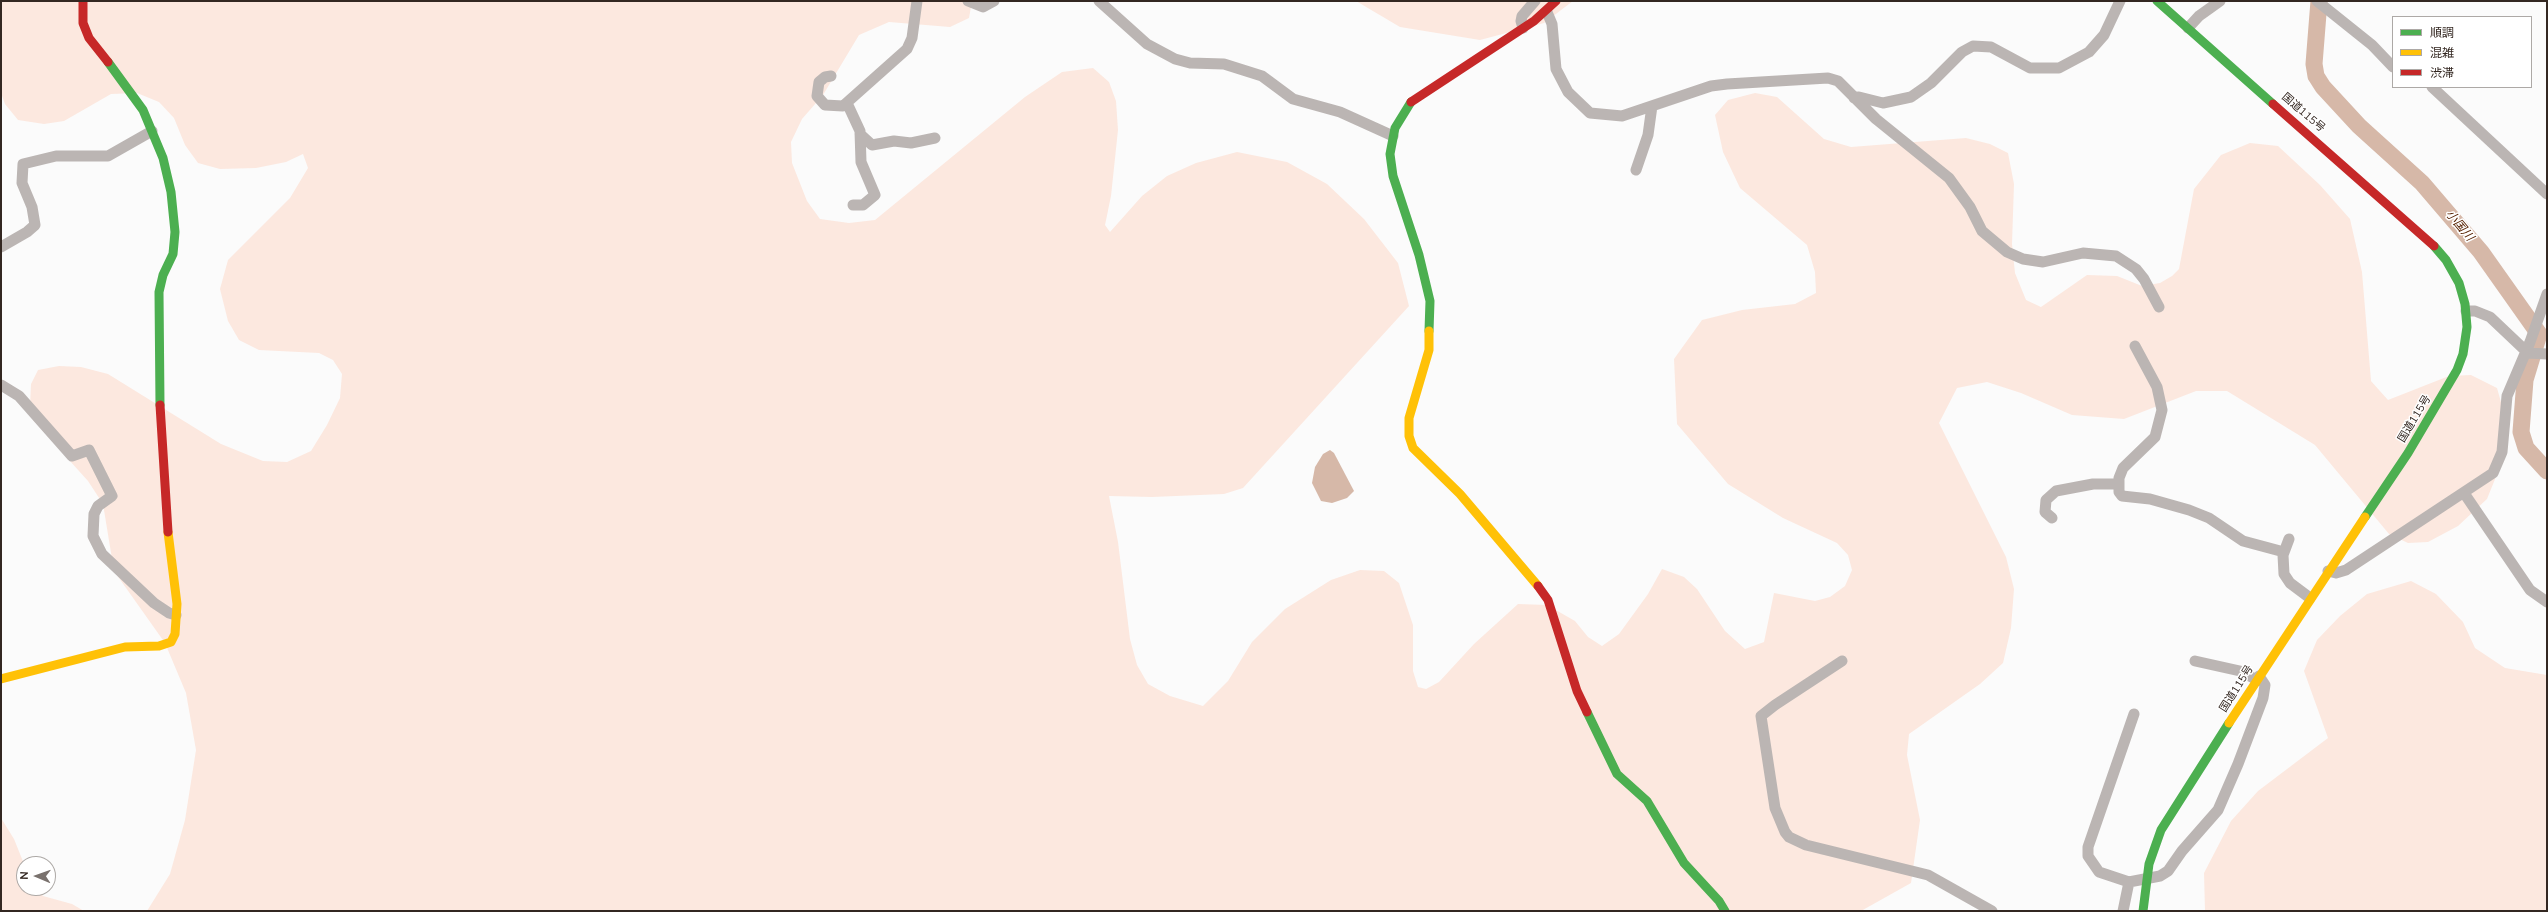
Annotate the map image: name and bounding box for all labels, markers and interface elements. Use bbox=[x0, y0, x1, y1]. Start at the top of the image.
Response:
legend bbox=[2392, 16, 2532, 88]
text: 順調 bbox=[2430, 25, 2454, 41]
text: 混雑 bbox=[2430, 45, 2454, 61]
text: 渋滞 bbox=[2430, 65, 2454, 81]
street label: 国道115号 bbox=[2279, 91, 2327, 135]
water label: 小国川 bbox=[2442, 208, 2476, 244]
street label: 国道115号 bbox=[2396, 393, 2434, 445]
street label: 国道115号 bbox=[2217, 663, 2257, 715]
north arrow bbox=[16, 856, 56, 896]
text: N bbox=[17, 871, 32, 880]

